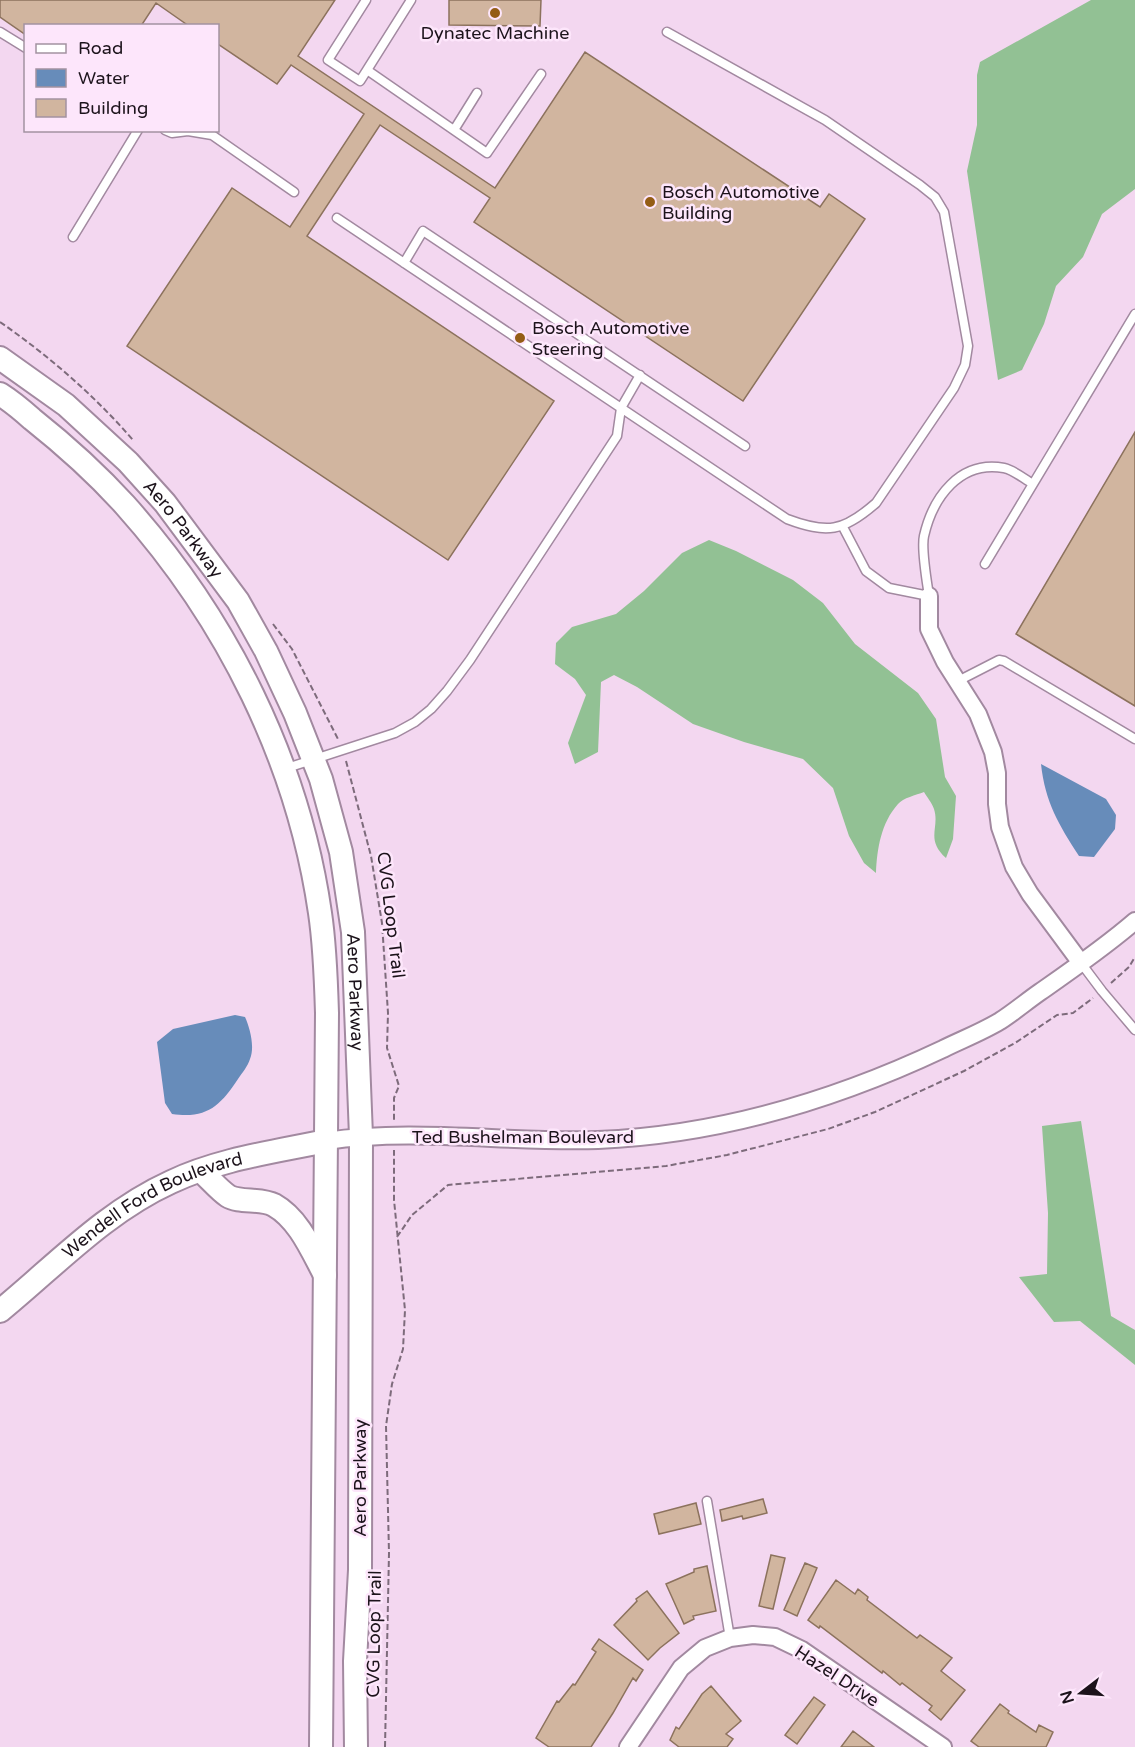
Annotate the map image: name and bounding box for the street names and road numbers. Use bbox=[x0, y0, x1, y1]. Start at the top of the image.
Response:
street label: Aero Parkway bbox=[138, 475, 228, 582]
street label: CVG Loop Trail bbox=[372, 851, 410, 979]
street label: Aero Parkway bbox=[342, 933, 369, 1052]
street label: Ted Bushelman Boulevard bbox=[412, 1126, 634, 1148]
street label: Wendell Ford Boulevard bbox=[58, 1147, 245, 1263]
street label: Aero Parkway bbox=[349, 1419, 371, 1537]
street label: CVG Loop Trail bbox=[362, 1570, 386, 1698]
street label: Hazel Drive bbox=[791, 1641, 883, 1711]

